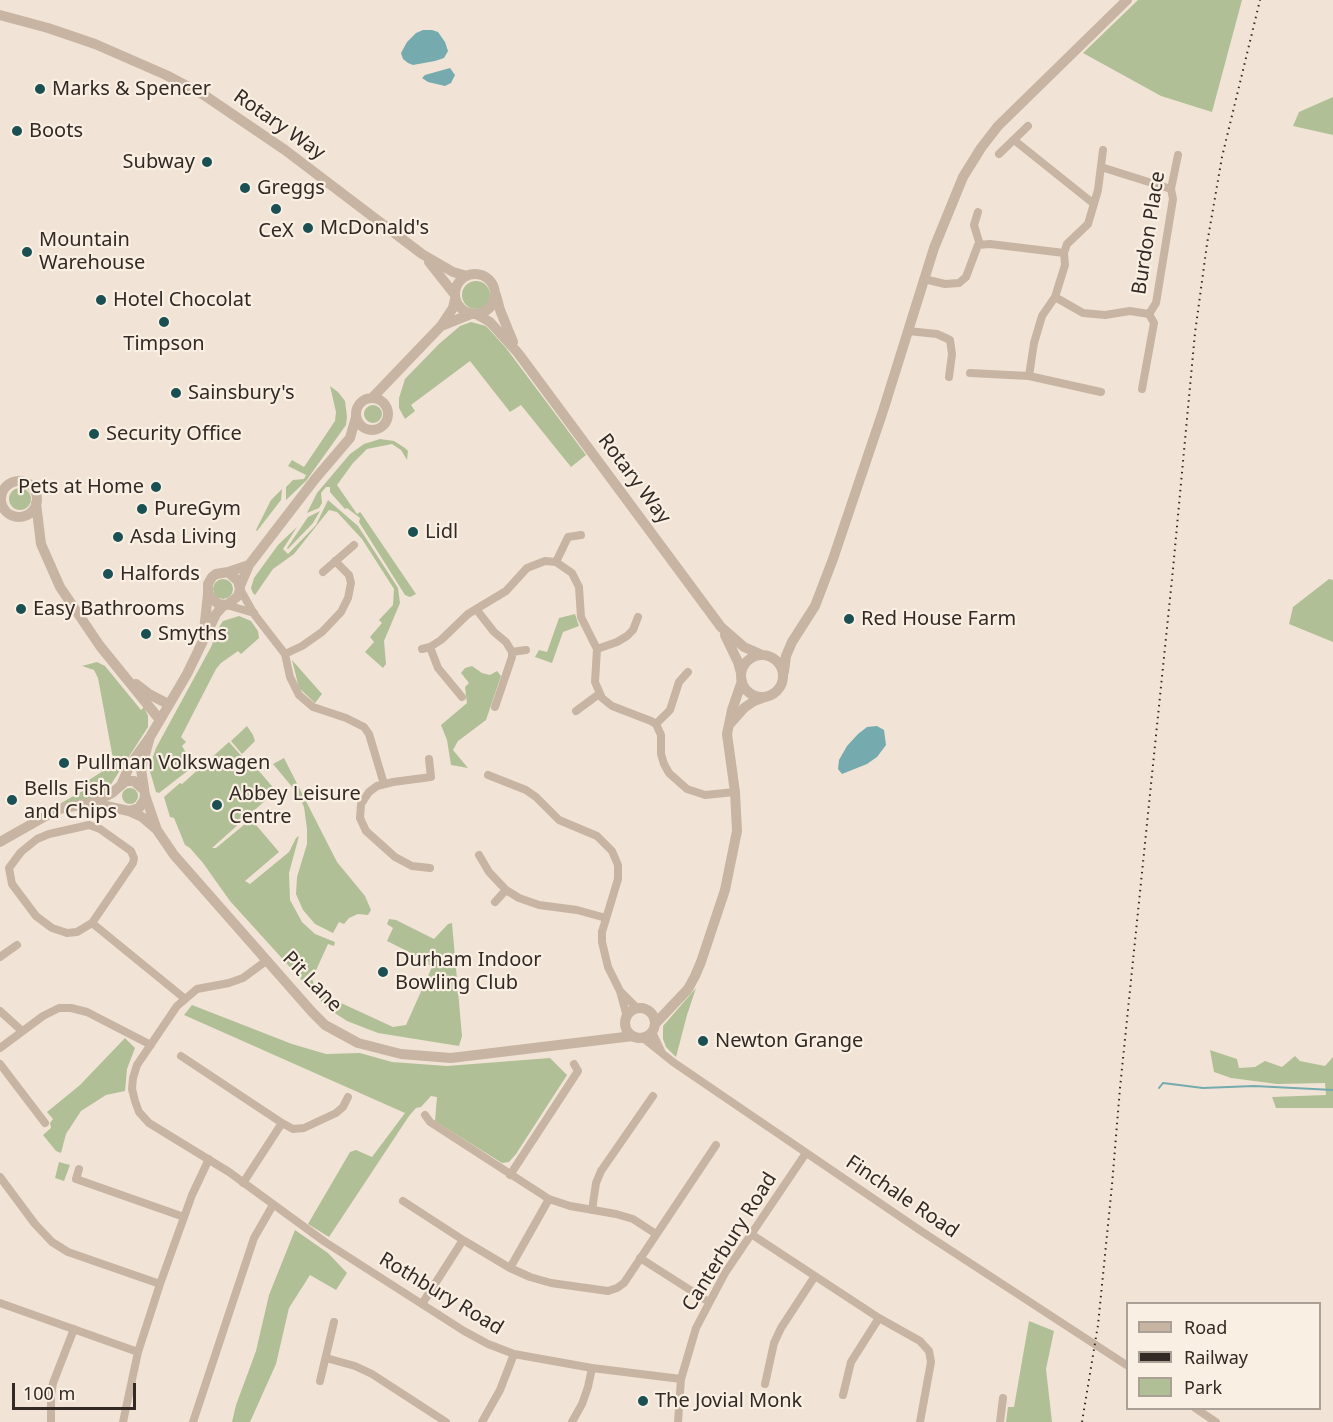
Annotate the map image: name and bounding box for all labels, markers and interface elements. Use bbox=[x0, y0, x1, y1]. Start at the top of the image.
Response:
place label: Marks & Spencer bbox=[52, 77, 211, 101]
marker: Marks & Spencer bbox=[33, 82, 47, 96]
street label: Rotary Way bbox=[229, 85, 329, 165]
place label: Boots bbox=[29, 119, 83, 143]
marker: Boots bbox=[10, 124, 24, 138]
place label: Subway bbox=[123, 150, 195, 174]
marker: Subway bbox=[200, 155, 214, 169]
street label: Burdon Place bbox=[1127, 170, 1171, 296]
place label: Greggs bbox=[257, 176, 325, 200]
marker: Greggs bbox=[238, 181, 252, 195]
marker: CeX bbox=[269, 202, 283, 216]
place label: McDonald's bbox=[320, 216, 429, 240]
place label: CeX bbox=[258, 219, 294, 243]
marker: McDonald's bbox=[301, 221, 315, 235]
place label: Mountain Warehouse bbox=[39, 228, 145, 275]
marker: Mountain Warehouse bbox=[20, 245, 34, 259]
place label: Hotel Chocolat bbox=[113, 288, 251, 312]
marker: Hotel Chocolat bbox=[94, 293, 108, 307]
marker: Timpson bbox=[157, 315, 171, 329]
place label: Timpson bbox=[123, 332, 205, 356]
place label: Sainsbury's bbox=[188, 381, 295, 405]
marker: Sainsbury's bbox=[169, 386, 183, 400]
place label: Security Office bbox=[106, 422, 242, 446]
marker: Security Office bbox=[87, 427, 101, 441]
street label: Rotary Way bbox=[592, 429, 676, 529]
place label: Pets at Home bbox=[18, 475, 144, 499]
marker: Pets at Home bbox=[149, 480, 163, 494]
place label: PureGym bbox=[154, 497, 241, 521]
marker: PureGym bbox=[135, 502, 149, 516]
place label: Lidl bbox=[425, 520, 458, 544]
place label: Asda Living bbox=[130, 525, 237, 549]
marker: Lidl bbox=[406, 525, 420, 539]
marker: Asda Living bbox=[111, 530, 125, 544]
place label: Halfords bbox=[120, 562, 200, 586]
marker: Halfords bbox=[101, 567, 115, 581]
place label: Easy Bathrooms bbox=[33, 597, 184, 621]
marker: Easy Bathrooms bbox=[14, 602, 28, 616]
place label: Red House Farm bbox=[861, 607, 1016, 631]
marker: Red House Farm bbox=[842, 612, 856, 626]
place label: Smyths bbox=[158, 622, 227, 646]
marker: Smyths bbox=[139, 627, 153, 641]
place label: Pullman Volkswagen bbox=[76, 751, 270, 775]
marker: Pullman Volkswagen bbox=[57, 756, 71, 770]
place label: Bells Fish and Chips bbox=[24, 777, 117, 824]
place label: Abbey Leisure Centre bbox=[229, 782, 361, 829]
marker: Bells Fish and Chips bbox=[5, 793, 19, 807]
marker: Abbey Leisure Centre bbox=[210, 798, 224, 812]
street label: Pit Lane bbox=[277, 947, 347, 1017]
place label: Durham Indoor Bowling Club bbox=[395, 948, 542, 995]
marker: Durham Indoor Bowling Club bbox=[376, 965, 390, 979]
place label: Newton Grange bbox=[715, 1029, 863, 1053]
marker: Newton Grange bbox=[696, 1034, 710, 1048]
street label: Finchale Road bbox=[841, 1150, 963, 1244]
street label: Canterbury Road bbox=[678, 1168, 782, 1316]
street label: Rothbury Road bbox=[375, 1248, 507, 1340]
legend bbox=[1126, 1302, 1321, 1410]
text: Road bbox=[1184, 1315, 1227, 1339]
text: Railway bbox=[1184, 1345, 1248, 1369]
scale bar bbox=[15, 1371, 140, 1409]
text: Park bbox=[1184, 1375, 1222, 1399]
text: 100 m bbox=[23, 1381, 75, 1405]
place label: The Jovial Monk bbox=[655, 1389, 802, 1413]
marker: The Jovial Monk bbox=[636, 1394, 650, 1408]

